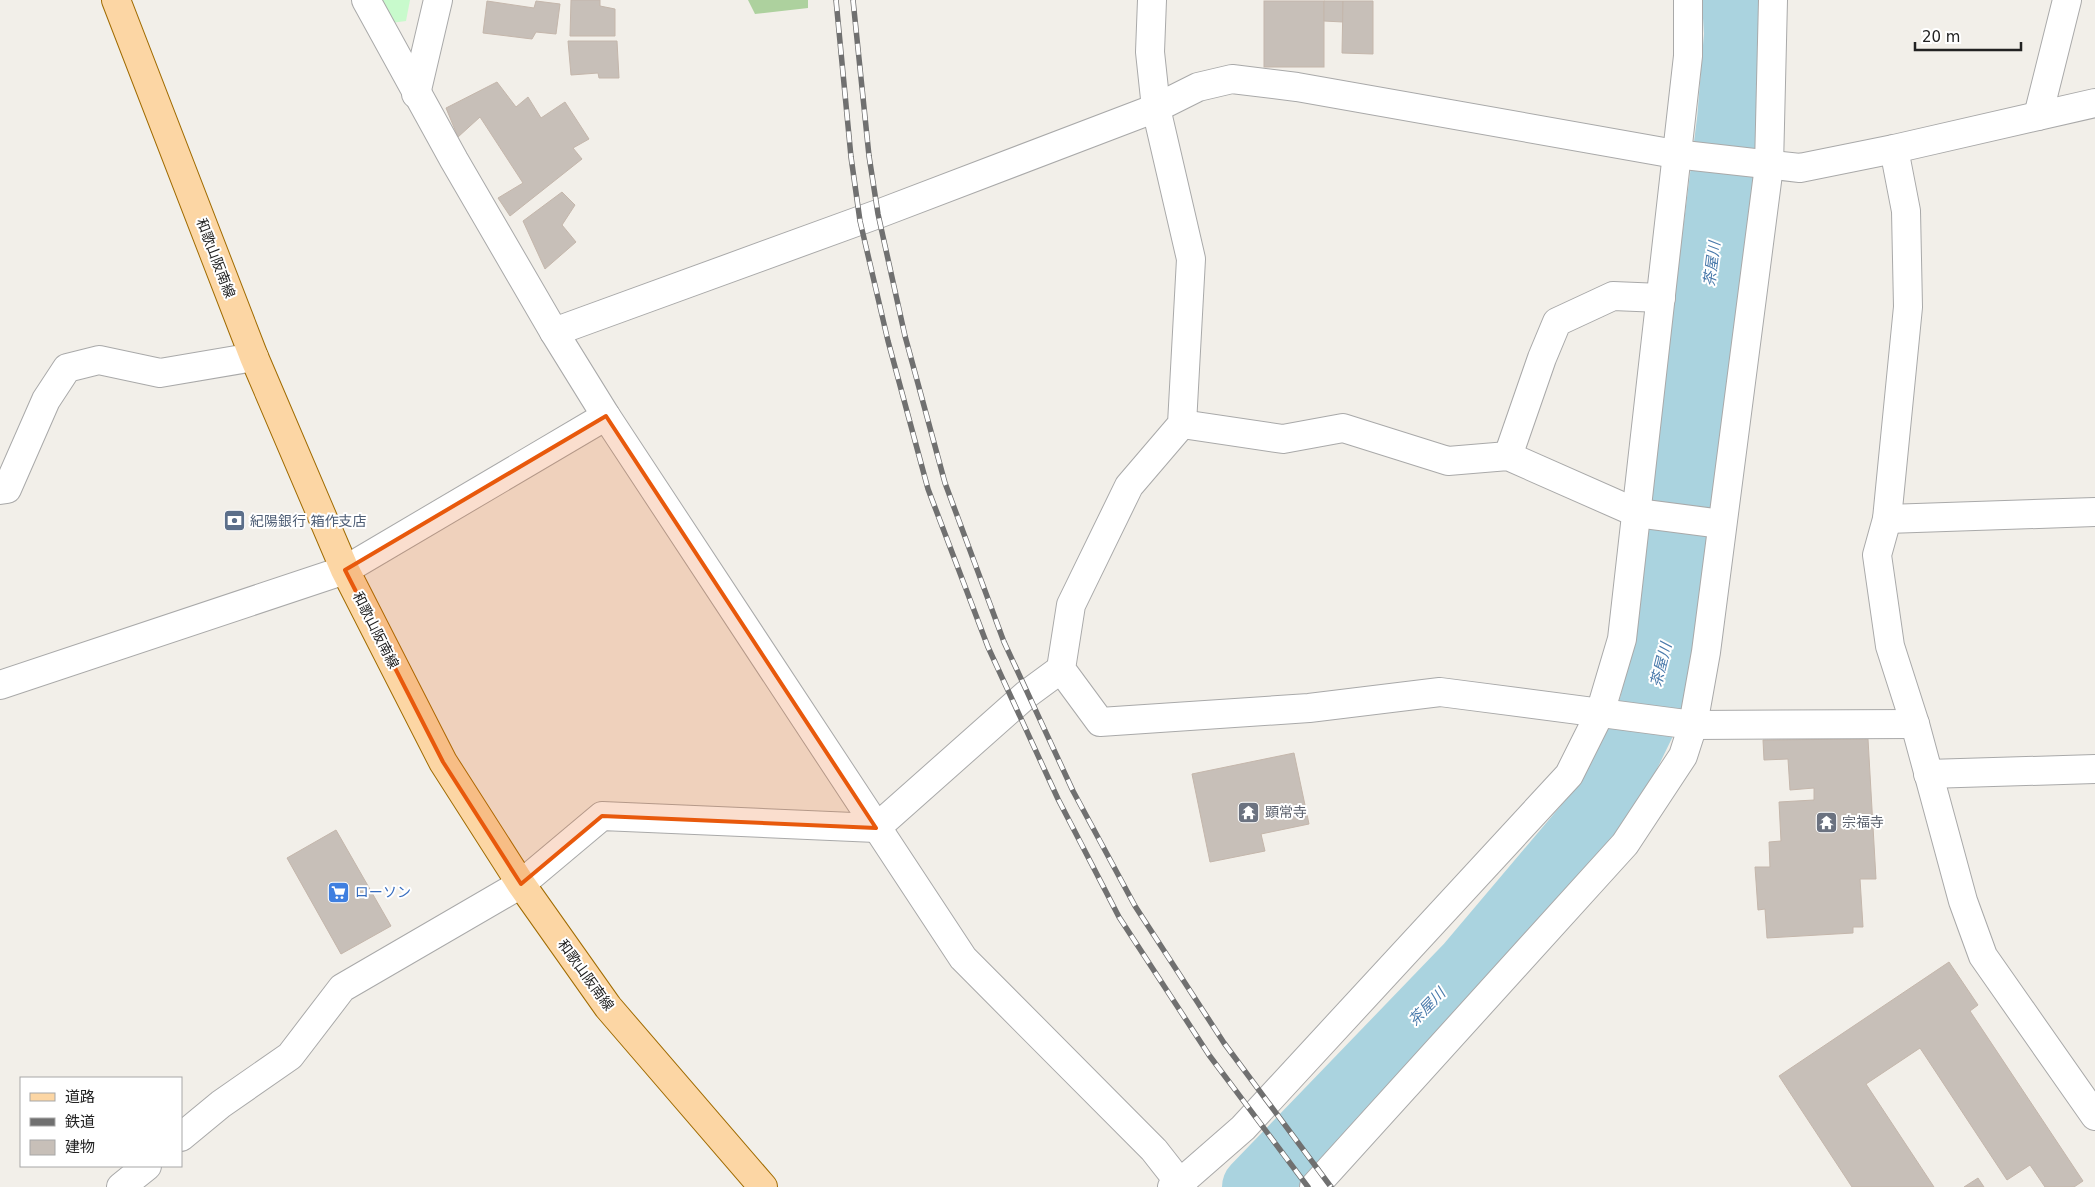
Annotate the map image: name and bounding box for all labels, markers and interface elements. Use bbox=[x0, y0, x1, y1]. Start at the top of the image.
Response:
scale bar bbox=[1915, 20, 2021, 52]
text: 20 m bbox=[1922, 28, 1960, 46]
street label: 和歌山阪南線 bbox=[193, 216, 239, 300]
water label: 茶屋川 bbox=[1700, 239, 1724, 287]
bank icon: 紀陽銀行 箱作支店 bbox=[222, 509, 246, 533]
place label: 紀陽銀行 箱作支店 bbox=[250, 513, 366, 529]
street label: 和歌山阪南線 bbox=[350, 589, 402, 671]
water label: 茶屋川 bbox=[1647, 639, 1676, 689]
temple icon: 顕常寺 bbox=[1237, 800, 1261, 824]
place label: 顕常寺 bbox=[1265, 804, 1307, 820]
temple icon: 宗福寺 bbox=[1814, 810, 1838, 834]
place label: 宗福寺 bbox=[1842, 814, 1884, 830]
supermarket icon: ローソン bbox=[327, 880, 351, 904]
place label: ローソン bbox=[355, 884, 411, 900]
street label: 和歌山阪南線 bbox=[555, 936, 617, 1014]
water label: 茶屋川 bbox=[1405, 983, 1450, 1029]
legend bbox=[20, 1077, 182, 1167]
text: 道路 bbox=[65, 1088, 95, 1106]
text: 鉄道 bbox=[65, 1113, 95, 1131]
text: 建物 bbox=[65, 1138, 95, 1156]

